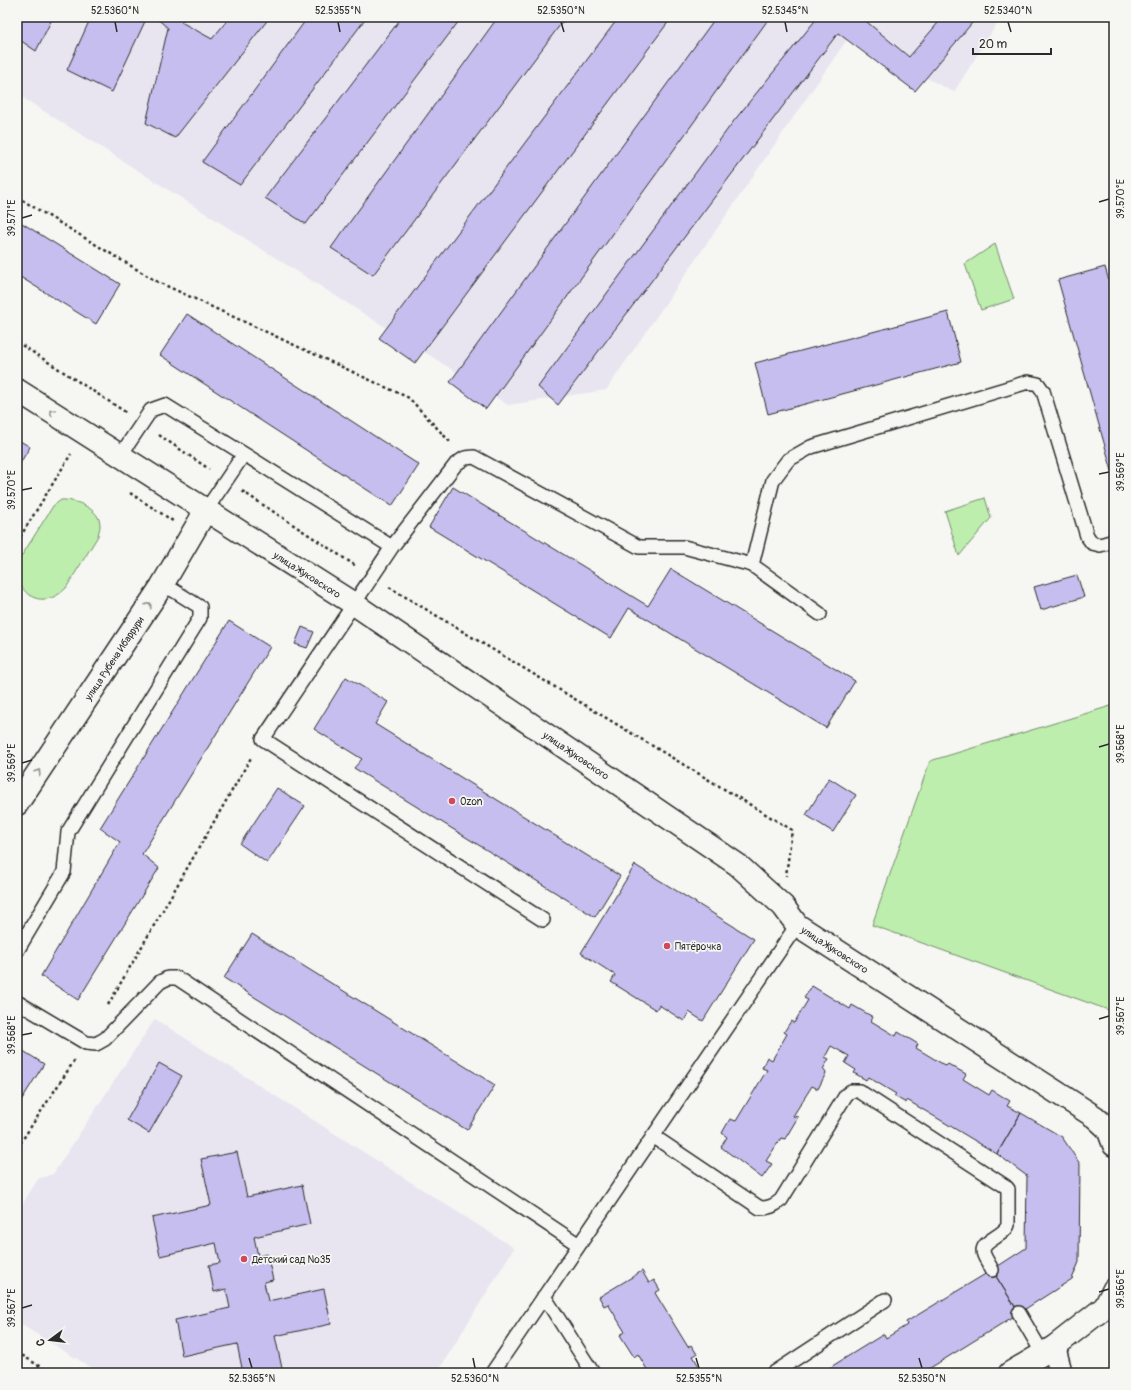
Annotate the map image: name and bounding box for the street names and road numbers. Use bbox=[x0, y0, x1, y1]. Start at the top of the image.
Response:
street label: улица Жуковского bbox=[270, 549, 343, 601]
street label: улица Рубена Ибаррури bbox=[82, 614, 147, 704]
street label: улица Жуковского bbox=[540, 729, 612, 783]
street label: улица Жуковского bbox=[798, 924, 871, 977]

